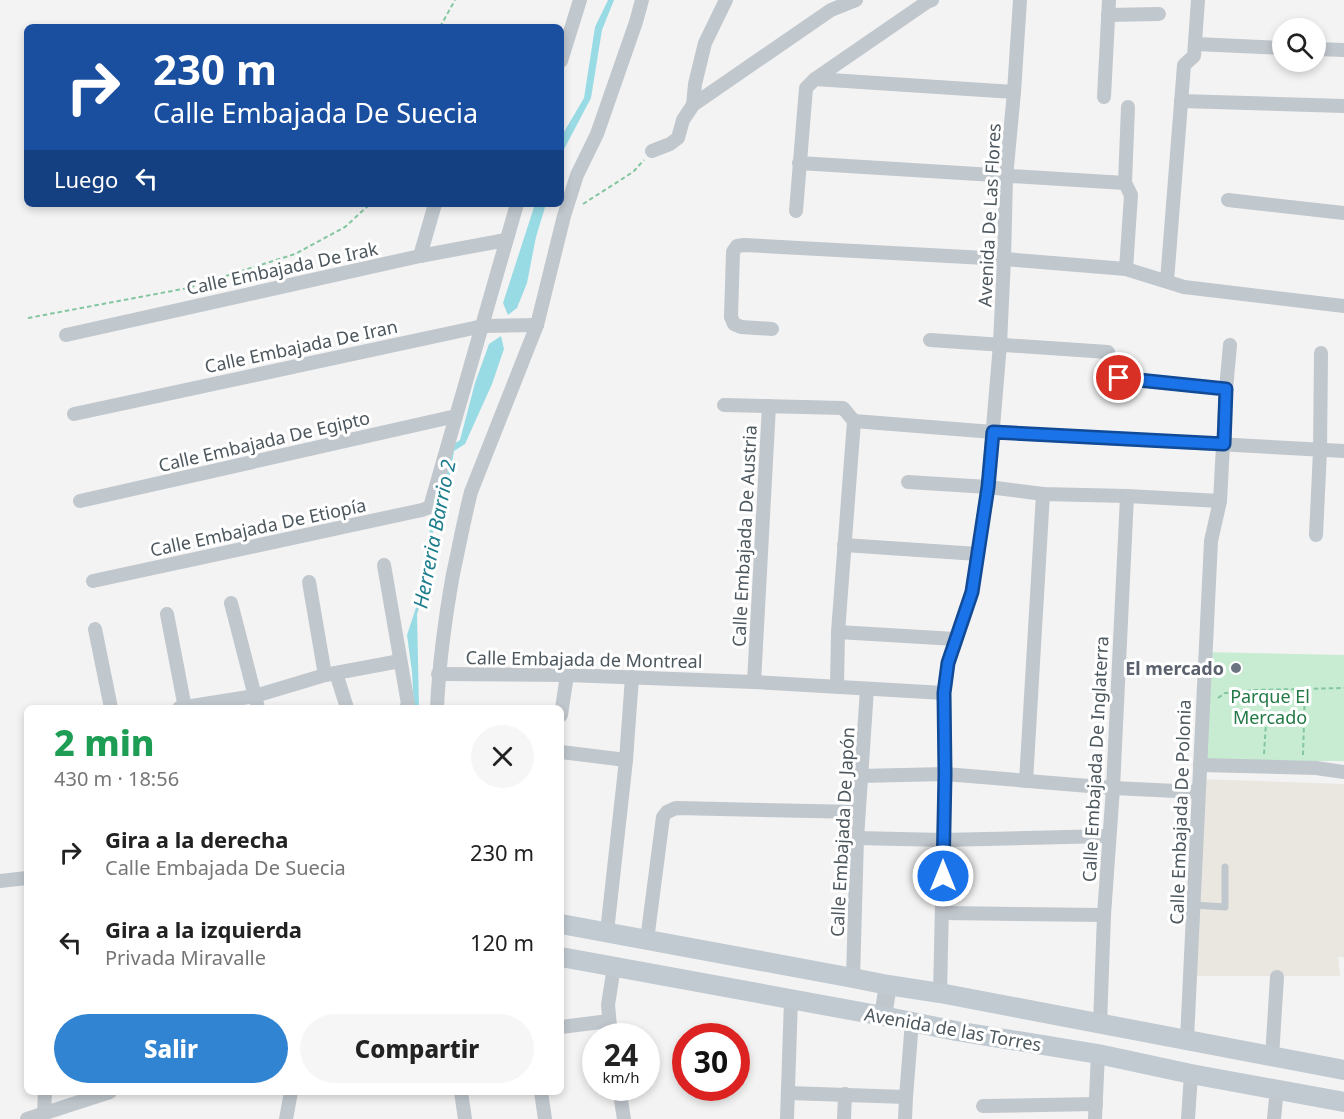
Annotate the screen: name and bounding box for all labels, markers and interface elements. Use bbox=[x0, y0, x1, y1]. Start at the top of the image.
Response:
map controls bbox=[1272, 18, 1326, 72]
button: search bbox=[1272, 18, 1326, 72]
text: 230 m bbox=[153, 40, 277, 97]
icon: right bbox=[54, 48, 132, 126]
text: Calle Embajada De Suecia bbox=[153, 94, 478, 131]
street label: Avenida De Las Flores bbox=[972, 123, 1006, 307]
icon: left bbox=[130, 162, 163, 195]
text: Luego bbox=[54, 164, 118, 194]
street label: Calle Embajada De Irak bbox=[184, 236, 380, 300]
street label: Calle Embajada De Iran bbox=[202, 314, 400, 378]
pin bbox=[1093, 352, 1144, 403]
icon: arrive bbox=[1102, 361, 1135, 394]
street label: Calle Embajada De Egipto bbox=[156, 405, 372, 477]
street label: Calle Embajada De Austria bbox=[726, 424, 762, 648]
water label: Herreria Barrio 2 bbox=[406, 457, 462, 611]
street label: Calle Embajada De Etiopía bbox=[148, 492, 368, 562]
street label: Calle Embajada De Inglaterra bbox=[1077, 635, 1113, 883]
street label: Calle Embajada de Montreal bbox=[465, 645, 703, 673]
place label: El mercado bbox=[1125, 656, 1224, 680]
marker: El mercado bbox=[1229, 661, 1243, 675]
park label: Parque El Mercado bbox=[1230, 684, 1310, 729]
street label: Calle Embajada De Polonia bbox=[1164, 699, 1196, 925]
text: 2 min bbox=[54, 718, 155, 767]
button: close bbox=[471, 725, 534, 788]
street label: Calle Embajada De Japón bbox=[825, 726, 859, 938]
text: 430 m · 18:56 bbox=[54, 765, 179, 792]
text: Gira a la derecha bbox=[105, 824, 289, 854]
icon: right bbox=[54, 836, 87, 869]
text: 230 m bbox=[470, 837, 534, 867]
position arrow bbox=[911, 844, 975, 908]
text: Calle Embajada De Suecia bbox=[105, 854, 346, 881]
text: Gira a la izquierda bbox=[105, 914, 302, 944]
icon: left bbox=[54, 926, 87, 959]
text: 120 m bbox=[470, 927, 534, 957]
text: Privada Miravalle bbox=[105, 944, 266, 971]
street label: Avenida de las Torres bbox=[863, 1002, 1043, 1056]
button: Salir bbox=[54, 1014, 288, 1083]
button: Compartir bbox=[300, 1014, 534, 1083]
speed limit sign: 30 bbox=[672, 1023, 750, 1101]
text: 24 bbox=[604, 1034, 638, 1075]
text: km/h bbox=[603, 1067, 639, 1087]

